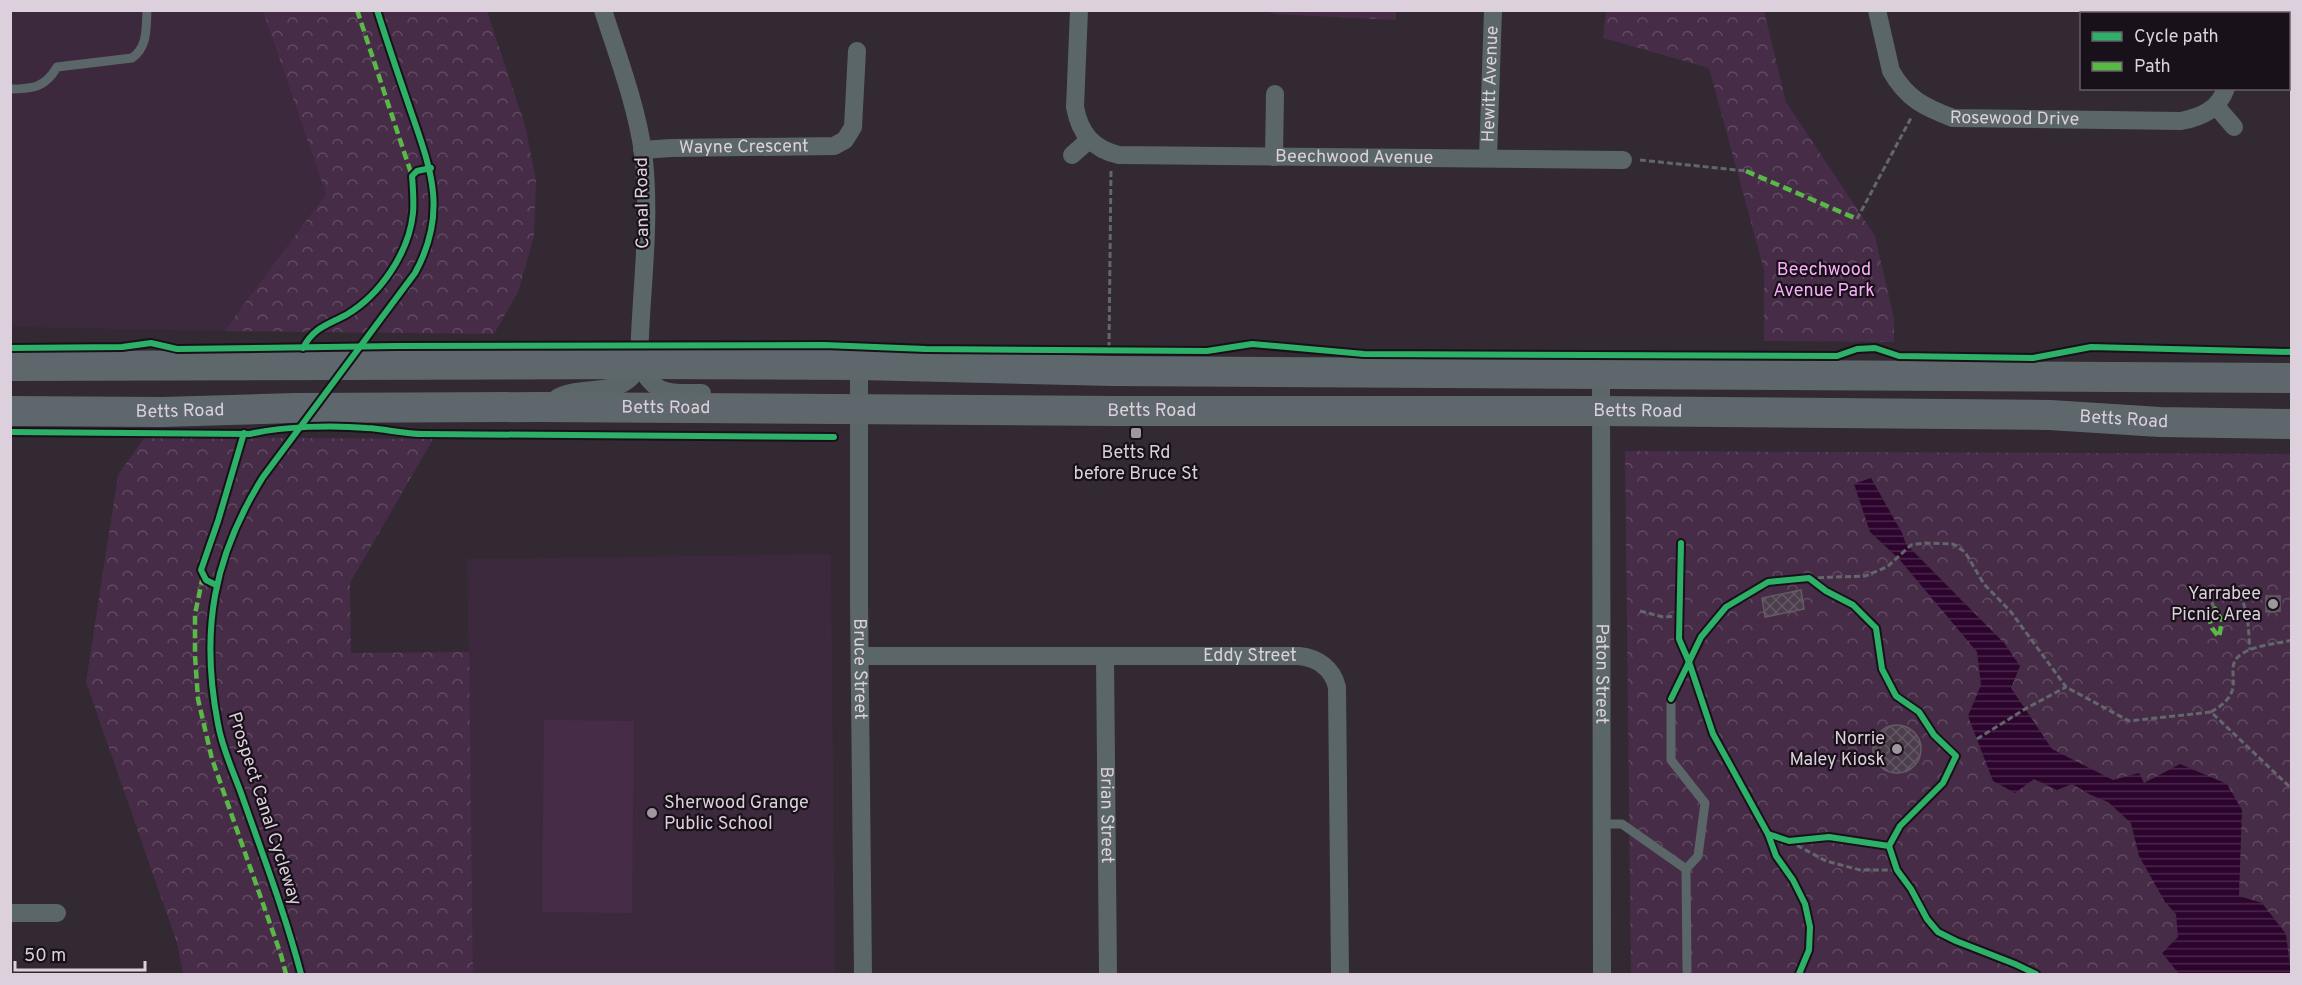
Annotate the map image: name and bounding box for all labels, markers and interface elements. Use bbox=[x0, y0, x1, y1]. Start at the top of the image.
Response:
legend bbox=[2080, 12, 2290, 90]
street label: Hewitt Avenue bbox=[1477, 25, 1504, 143]
text: Cycle path bbox=[2134, 26, 2219, 49]
text: Path bbox=[2134, 56, 2171, 79]
street label: Rosewood Drive bbox=[1950, 106, 2080, 131]
street label: Wayne Crescent bbox=[679, 135, 809, 159]
street label: Beechwood Avenue bbox=[1275, 145, 1433, 170]
street label: Canal Road bbox=[631, 157, 655, 249]
park label: Beechwood Avenue Park bbox=[1773, 259, 1875, 303]
street label: Betts Road bbox=[621, 396, 711, 420]
street label: Betts Road bbox=[135, 399, 225, 424]
street label: Betts Road bbox=[1107, 399, 1196, 423]
street label: Betts Road bbox=[1593, 400, 1683, 423]
street label: Betts Road bbox=[2079, 405, 2168, 434]
marker: Betts Rd before Bruce St bbox=[1129, 426, 1143, 440]
place label: Betts Rd before Bruce St bbox=[1074, 442, 1198, 486]
place label: Yarrabee Picnic Area bbox=[2171, 583, 2261, 627]
marker: Yarrabee Picnic Area bbox=[2266, 597, 2280, 611]
street label: Bruce Street bbox=[848, 618, 872, 720]
street label: Paton Street bbox=[1590, 624, 1613, 724]
street label: Eddy Street bbox=[1203, 645, 1297, 668]
street label: Prospect Canal Cycleway bbox=[222, 709, 306, 909]
place label: Norrie Maley Kiosk bbox=[1789, 728, 1885, 772]
marker: Norrie Maley Kiosk bbox=[1890, 742, 1904, 756]
street label: Brian Street bbox=[1095, 766, 1118, 864]
place label: Sherwood Grange Public School bbox=[664, 792, 809, 836]
marker: Sherwood Grange Public School bbox=[645, 806, 659, 820]
scale bar bbox=[15, 934, 146, 972]
text: 50 m bbox=[24, 945, 66, 968]

